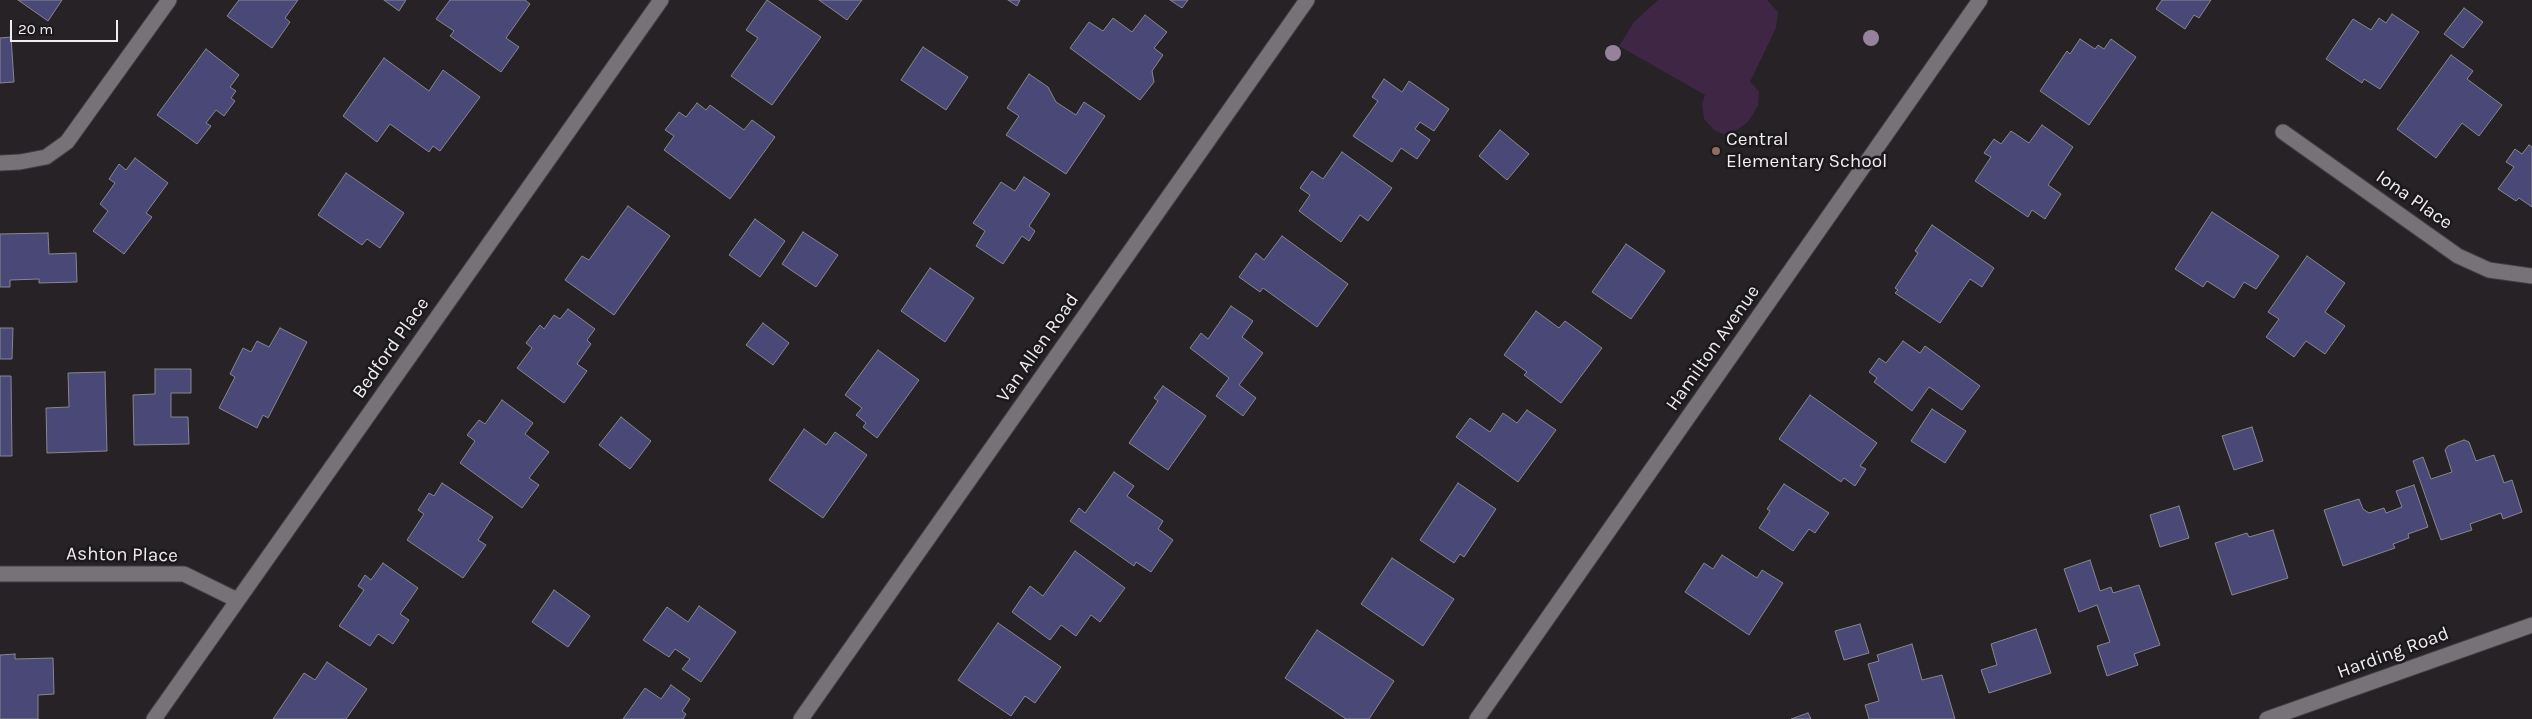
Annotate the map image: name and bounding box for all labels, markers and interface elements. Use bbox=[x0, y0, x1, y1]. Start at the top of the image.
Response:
scale bar bbox=[12, 10, 120, 42]
text: 20 m bbox=[18, 20, 53, 38]
place label: Central Elementary School bbox=[1726, 129, 1887, 173]
marker: Central Elementary School bbox=[1710, 145, 1722, 157]
street label: Iona Place bbox=[2371, 165, 2457, 235]
street label: Hamilton Avenue bbox=[1661, 281, 1765, 415]
street label: Van Allen Road bbox=[992, 289, 1084, 407]
street label: Bedford Place bbox=[348, 293, 434, 403]
street label: Ashton Place bbox=[66, 543, 178, 567]
street label: Harding Road bbox=[2334, 622, 2452, 684]

